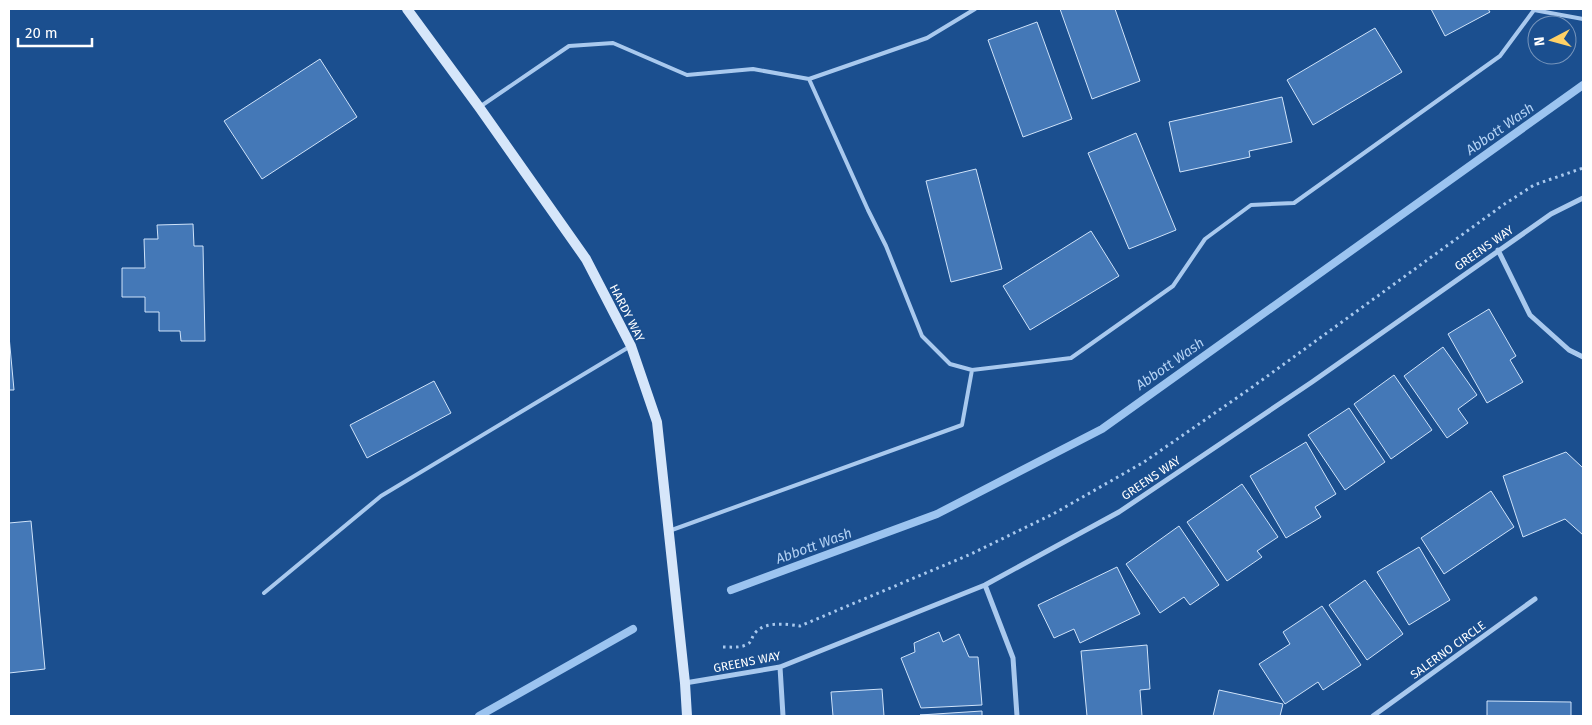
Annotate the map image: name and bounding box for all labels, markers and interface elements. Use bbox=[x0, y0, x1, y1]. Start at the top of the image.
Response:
scale bar bbox=[18, 15, 91, 47]
north arrow bbox=[1527, 15, 1577, 65]
text: 20 m bbox=[25, 24, 58, 42]
text: N bbox=[1531, 36, 1549, 47]
water label: Abbott Wash bbox=[1462, 99, 1538, 159]
street label: GREENS WAY bbox=[1452, 222, 1516, 273]
street label: HARDY WAY bbox=[607, 282, 648, 344]
water label: Abbott Wash bbox=[1132, 334, 1208, 394]
street label: GREENS WAY bbox=[1119, 453, 1184, 503]
water label: Abbott Wash bbox=[773, 524, 854, 568]
street label: SALERNO CIRCLE bbox=[1408, 618, 1488, 682]
street label: GREENS WAY bbox=[712, 649, 782, 675]

